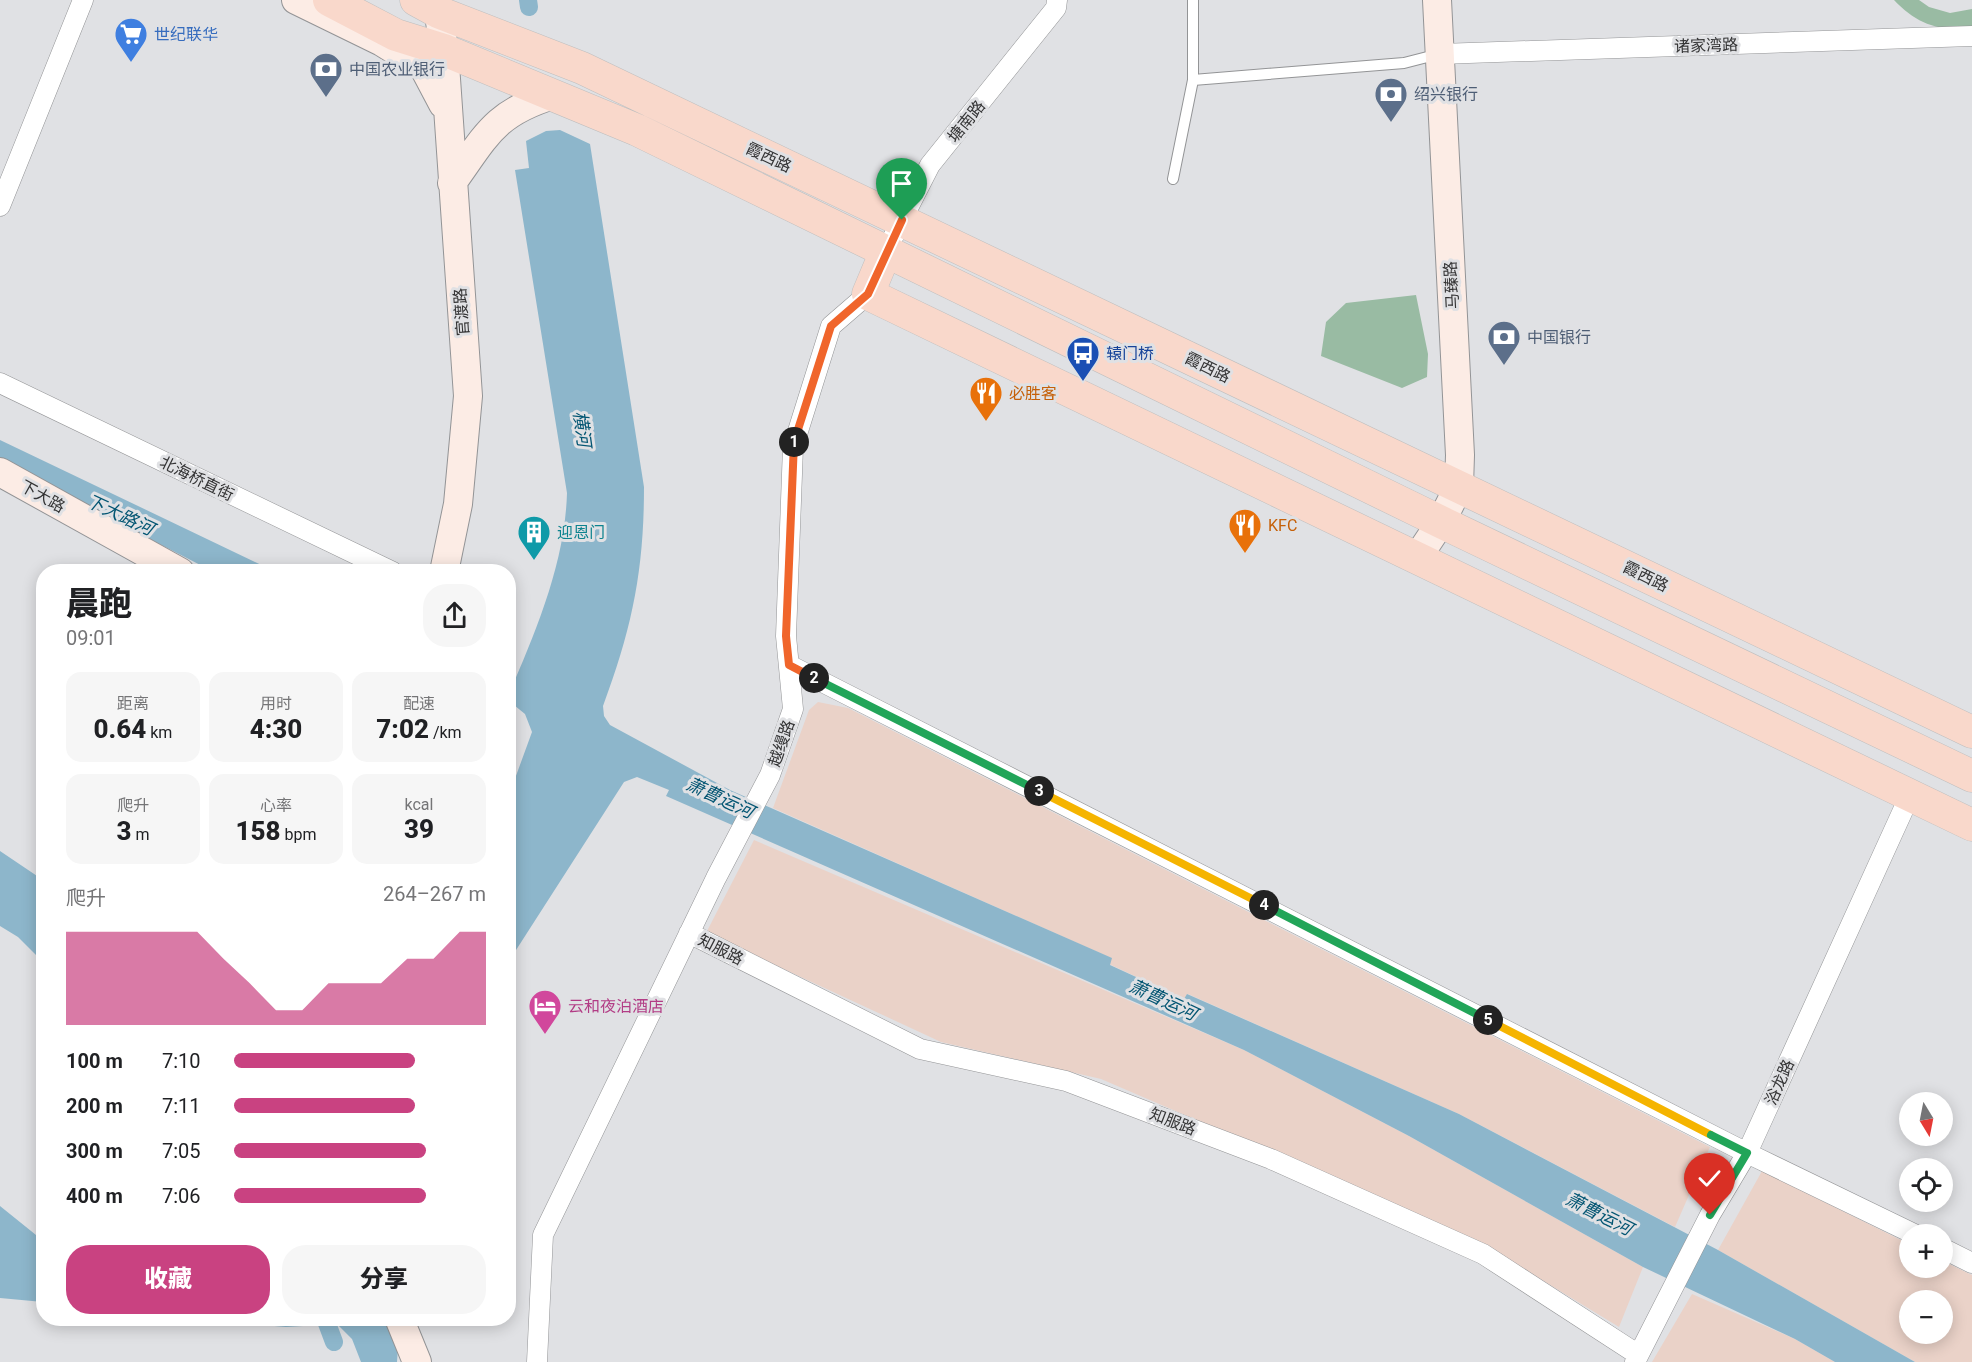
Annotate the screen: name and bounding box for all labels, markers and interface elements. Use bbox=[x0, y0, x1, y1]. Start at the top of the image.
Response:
supermarket icon: 世纪联华 bbox=[113, 16, 149, 63]
place label: 世纪联华 bbox=[154, 25, 218, 44]
street label: 诸家湾路 bbox=[1674, 35, 1738, 56]
bank icon: 中国农业银行 bbox=[308, 51, 344, 98]
place label: 中国农业银行 bbox=[349, 60, 445, 79]
bank icon: 绍兴银行 bbox=[1373, 76, 1409, 123]
place label: 绍兴银行 bbox=[1414, 85, 1478, 104]
street label: 塘南路 bbox=[944, 97, 989, 146]
street label: 霞西路 bbox=[743, 139, 795, 176]
pin bbox=[876, 158, 927, 220]
icon: arrive bbox=[885, 167, 918, 200]
street label: 马臻路 bbox=[1441, 261, 1462, 309]
street label: 官渡路 bbox=[450, 287, 473, 337]
bank icon: 中国银行 bbox=[1486, 319, 1522, 366]
place label: 中国银行 bbox=[1527, 328, 1591, 347]
bus stop icon: 辕门桥 bbox=[1065, 335, 1101, 382]
place label: 辕门桥 bbox=[1106, 344, 1154, 363]
street label: 霞西路 bbox=[1182, 348, 1234, 387]
restaurant icon: 必胜客 bbox=[968, 375, 1004, 422]
place label: 必胜客 bbox=[1009, 384, 1057, 403]
water label: 横河 bbox=[570, 410, 596, 451]
pin: 1 bbox=[779, 427, 809, 457]
text: 1 bbox=[789, 432, 799, 451]
street label: 北海桥直街 bbox=[157, 452, 237, 505]
street label: 下大路 bbox=[17, 476, 68, 516]
water label: 下大路河 bbox=[83, 490, 160, 541]
restaurant icon: KFC bbox=[1227, 507, 1263, 554]
building icon: 迎恩门 bbox=[516, 514, 552, 561]
place label: KFC bbox=[1268, 516, 1297, 535]
place label: 迎恩门 bbox=[557, 523, 605, 542]
street label: 霞西路 bbox=[1620, 557, 1672, 596]
text: 晨跑 bbox=[66, 584, 132, 623]
button: share bbox=[423, 584, 486, 647]
text: 09:01 bbox=[66, 626, 116, 650]
pin: 2 bbox=[799, 663, 829, 693]
text: 2 bbox=[809, 668, 819, 687]
text: 距离 bbox=[117, 694, 149, 713]
text: 用时 bbox=[260, 694, 292, 713]
text: 配速 bbox=[403, 694, 435, 713]
text: 0.64 bbox=[94, 714, 146, 744]
text: 4:30 bbox=[250, 714, 302, 744]
text: 7:02 bbox=[376, 714, 429, 744]
street label: 越缦路 bbox=[765, 717, 798, 769]
text: km bbox=[146, 723, 172, 742]
text: /km bbox=[429, 723, 462, 742]
water label: 萧曹运河 bbox=[683, 773, 760, 824]
pin: 3 bbox=[1024, 776, 1054, 806]
text: 3 bbox=[1034, 781, 1044, 800]
text: kcal bbox=[405, 795, 433, 814]
text: 爬升 bbox=[117, 796, 149, 815]
text: 心率 bbox=[260, 796, 292, 815]
text: 39 bbox=[404, 814, 434, 844]
text: 3 bbox=[117, 816, 132, 846]
text: 158 bbox=[236, 816, 281, 846]
text: m bbox=[132, 825, 150, 844]
text: bpm bbox=[281, 825, 316, 844]
text: 264–267 m bbox=[383, 882, 486, 906]
text: 爬升 bbox=[66, 886, 106, 910]
pin: 4 bbox=[1249, 890, 1279, 920]
text: 4 bbox=[1259, 895, 1269, 914]
street label: 知服路 bbox=[695, 930, 746, 969]
water label: 萧曹运河 bbox=[1126, 975, 1203, 1026]
hotel icon: 云和夜泊酒店 bbox=[527, 988, 563, 1035]
place label: 云和夜泊酒店 bbox=[568, 997, 664, 1016]
pin: 5 bbox=[1473, 1005, 1503, 1035]
text: 5 bbox=[1483, 1010, 1493, 1029]
text: 100 m bbox=[66, 1049, 123, 1073]
text: 7:10 bbox=[162, 1049, 201, 1073]
street label: 浴龙路 bbox=[1761, 1056, 1798, 1108]
north arrow bbox=[1899, 1092, 1953, 1146]
map controls bbox=[1899, 1092, 1953, 1344]
text: 200 m bbox=[66, 1094, 123, 1118]
text: 7:11 bbox=[162, 1094, 201, 1118]
street label: 知服路 bbox=[1147, 1104, 1199, 1139]
text: 300 m bbox=[66, 1139, 123, 1163]
text: 7:05 bbox=[162, 1139, 201, 1163]
pin bbox=[1684, 1153, 1735, 1215]
button: locate bbox=[1899, 1158, 1953, 1212]
icon: check bbox=[1693, 1162, 1726, 1195]
text: 400 m bbox=[66, 1184, 123, 1208]
text: 7:06 bbox=[162, 1184, 201, 1208]
water label: 萧曹运河 bbox=[1562, 1188, 1639, 1241]
button: + bbox=[1899, 1224, 1953, 1278]
button: 收藏 bbox=[66, 1245, 270, 1314]
button: 分享 bbox=[282, 1245, 486, 1314]
button: − bbox=[1899, 1290, 1953, 1344]

